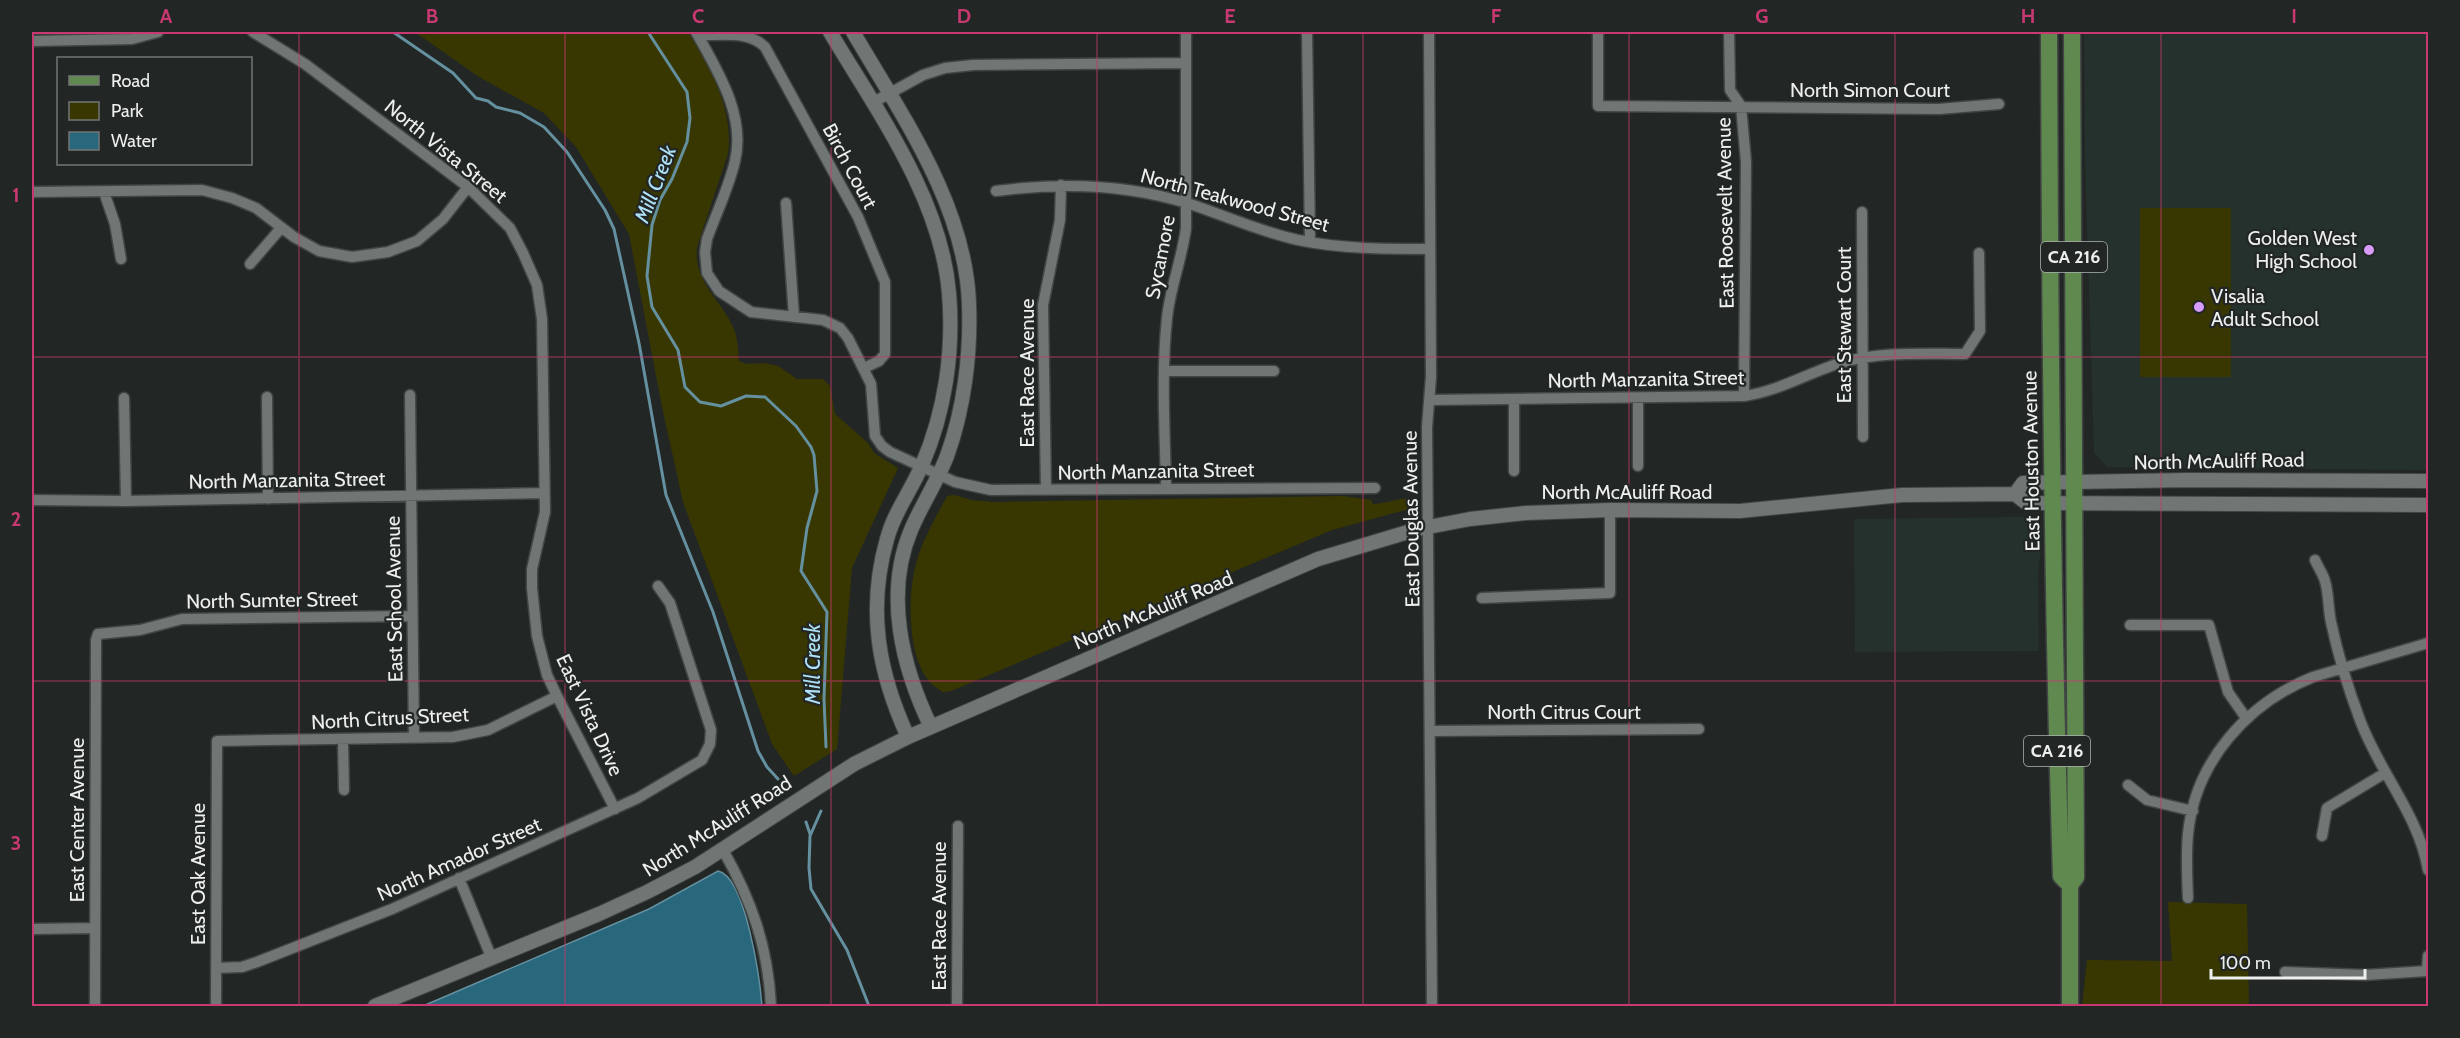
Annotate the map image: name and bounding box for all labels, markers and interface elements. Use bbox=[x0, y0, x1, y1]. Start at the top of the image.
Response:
text: A bbox=[160, 4, 173, 28]
text: B bbox=[426, 4, 438, 28]
text: C bbox=[692, 4, 704, 28]
text: D bbox=[957, 4, 971, 28]
text: E bbox=[1224, 4, 1236, 28]
text: F bbox=[1491, 4, 1502, 28]
text: G bbox=[1755, 4, 1769, 28]
text: H bbox=[2021, 4, 2035, 28]
text: I bbox=[2291, 4, 2297, 28]
legend bbox=[57, 57, 252, 165]
text: Road bbox=[111, 70, 150, 92]
street label: North Simon Court bbox=[1790, 78, 1950, 102]
street label: North Vista Street bbox=[380, 94, 512, 208]
text: Park bbox=[111, 100, 144, 122]
street label: East Roosevelt Avenue bbox=[1711, 117, 1739, 309]
street label: Birch Court bbox=[818, 119, 883, 213]
text: Water bbox=[111, 130, 157, 152]
water label: Mill Creek bbox=[629, 141, 681, 227]
street label: North Teakwood Street bbox=[1138, 163, 1332, 237]
text: 1 bbox=[12, 183, 20, 207]
street label: Sycamore bbox=[1140, 213, 1180, 301]
place label: Golden West High School bbox=[2248, 226, 2357, 273]
road number: CA 216 bbox=[2041, 242, 2107, 272]
marker: Golden West High School bbox=[2362, 243, 2376, 257]
street label: East Stewart Court bbox=[1832, 246, 1856, 403]
place label: Visalia Adult School bbox=[2211, 284, 2319, 331]
street label: East Race Avenue bbox=[1015, 299, 1039, 447]
marker: Visalia Adult School bbox=[2192, 300, 2206, 314]
street label: North Manzanita Street bbox=[1547, 365, 1745, 393]
street label: East Houston Avenue bbox=[2017, 371, 2045, 551]
street label: East Douglas Avenue bbox=[1397, 431, 1425, 607]
street label: North McAuliff Road bbox=[2133, 448, 2305, 474]
street label: North Manzanita Street bbox=[1057, 457, 1255, 485]
street label: North Manzanita Street bbox=[188, 466, 386, 494]
street label: North McAuliff Road bbox=[1542, 480, 1712, 504]
text: 2 bbox=[11, 507, 21, 531]
street label: East School Avenue bbox=[381, 516, 407, 682]
street label: North McAuliff Road bbox=[1070, 566, 1236, 654]
street label: North Sumter Street bbox=[186, 586, 358, 613]
water label: Mill Creek bbox=[800, 623, 825, 705]
street label: East Vista Drive bbox=[551, 650, 629, 780]
street label: North Citrus Court bbox=[1487, 700, 1641, 724]
street label: North Citrus Street bbox=[310, 702, 470, 734]
road number: CA 216 bbox=[2024, 736, 2090, 766]
street label: East Center Avenue bbox=[65, 738, 89, 902]
street label: North McAuliff Road bbox=[638, 771, 796, 881]
street label: East Oak Avenue bbox=[186, 803, 210, 945]
street label: North Amador Street bbox=[373, 812, 545, 906]
text: 3 bbox=[11, 831, 21, 855]
street label: East Race Avenue bbox=[927, 842, 951, 990]
scale bar bbox=[2211, 942, 2366, 980]
text: 100 m bbox=[2220, 952, 2271, 974]

